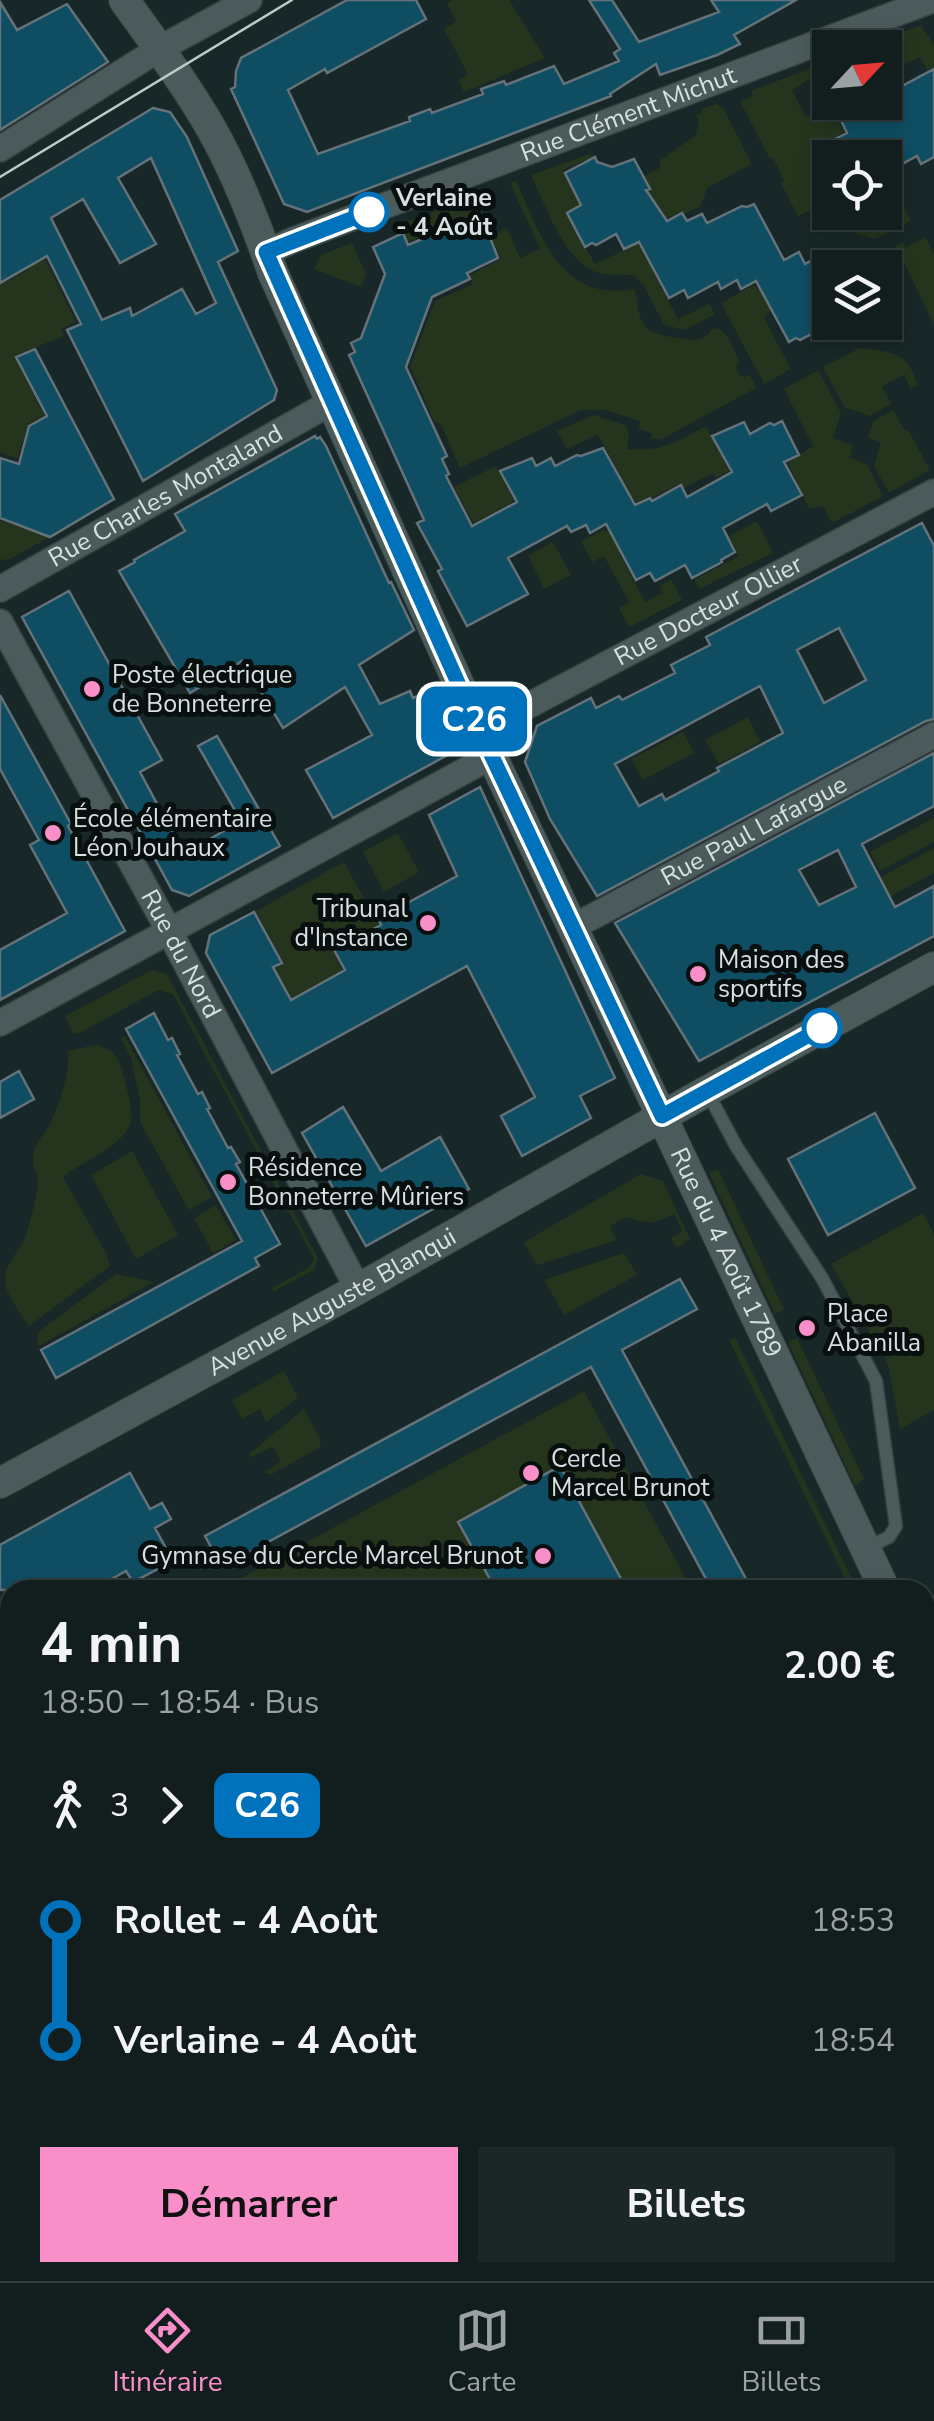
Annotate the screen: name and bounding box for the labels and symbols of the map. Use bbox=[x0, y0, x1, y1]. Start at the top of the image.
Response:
north arrow bbox=[812, 30, 902, 120]
street label: Rue Clément Michut bbox=[516, 58, 741, 170]
place label: Verlaine - 4 Août bbox=[395, 181, 493, 244]
marker: Verlaine - 4 Août bbox=[350, 193, 388, 231]
street label: Rue Charles Montaland bbox=[42, 416, 289, 575]
street label: Rue Docteur Ollier bbox=[608, 547, 808, 674]
place label: Poste électrique de Bonneterre bbox=[112, 658, 292, 721]
marker: Poste électrique de Bonneterre bbox=[81, 678, 103, 700]
line badge: C26 bbox=[416, 686, 532, 752]
street label: Rue Paul Lafargue bbox=[655, 767, 853, 894]
place label: École élémentaire Léon Jouhaux bbox=[73, 802, 272, 865]
marker: École élémentaire Léon Jouhaux bbox=[42, 822, 64, 844]
street label: Rue du Nord bbox=[133, 883, 229, 1024]
place label: Tribunal d'Instance bbox=[295, 892, 409, 955]
marker: Tribunal d'Instance bbox=[417, 912, 439, 934]
place label: Maison des sportifs bbox=[718, 943, 845, 1006]
marker: Maison des sportifs bbox=[687, 963, 709, 985]
unlabelled marker bbox=[803, 1009, 841, 1047]
street label: Rue du 4 Août 1789 bbox=[662, 1142, 790, 1363]
place label: Résidence Bonneterre Mûriers bbox=[248, 1151, 464, 1214]
marker: Résidence Bonneterre Mûriers bbox=[217, 1171, 239, 1193]
street label: Avenue Auguste Blanqui bbox=[202, 1220, 462, 1384]
place label: Place Abanilla bbox=[827, 1297, 921, 1360]
marker: Place Abanilla bbox=[796, 1317, 818, 1339]
place label: Cercle Marcel Brunot bbox=[551, 1442, 710, 1505]
marker: Cercle Marcel Brunot bbox=[520, 1462, 542, 1484]
place label: Gymnase du Cercle Marcel Brunot bbox=[141, 1539, 523, 1573]
marker: Gymnase du Cercle Marcel Brunot bbox=[532, 1545, 554, 1567]

